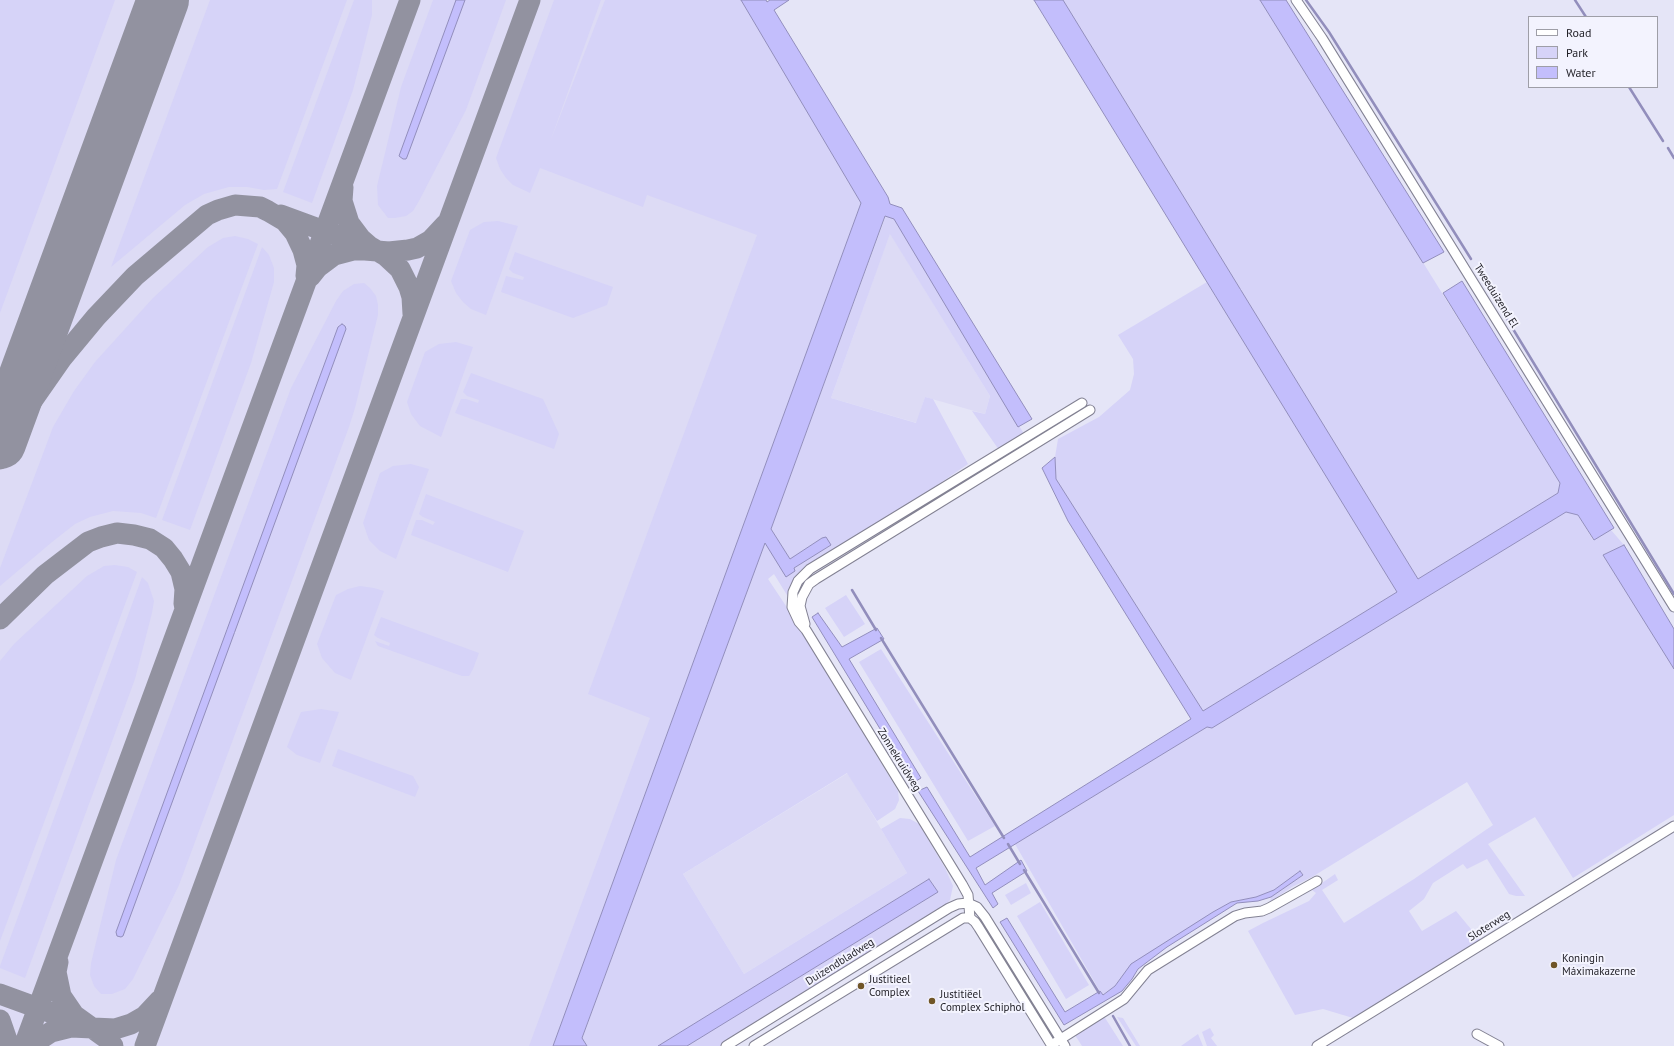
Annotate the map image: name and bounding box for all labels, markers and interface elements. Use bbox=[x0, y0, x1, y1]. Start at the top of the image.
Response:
legend bbox=[1528, 16, 1658, 88]
text: Road bbox=[1566, 25, 1591, 40]
text: Park bbox=[1566, 45, 1588, 60]
text: Water bbox=[1566, 65, 1596, 80]
street label: Tweeduizend El bbox=[1471, 262, 1521, 330]
street label: Zonnekruidweg bbox=[874, 726, 924, 794]
street label: Sloterweg bbox=[1465, 908, 1513, 944]
street label: Duizendbladweg bbox=[803, 936, 877, 988]
place label: Koningin Máximakazerne bbox=[1562, 952, 1636, 978]
marker: Koningin Máximakazerne bbox=[1549, 960, 1559, 970]
place label: Justitieel Complex bbox=[869, 973, 910, 999]
marker: Justitieel Complex bbox=[856, 981, 866, 991]
place label: Justitiëel Complex Schiphol bbox=[940, 988, 1025, 1014]
marker: Justitiëel Complex Schiphol bbox=[927, 996, 937, 1006]

